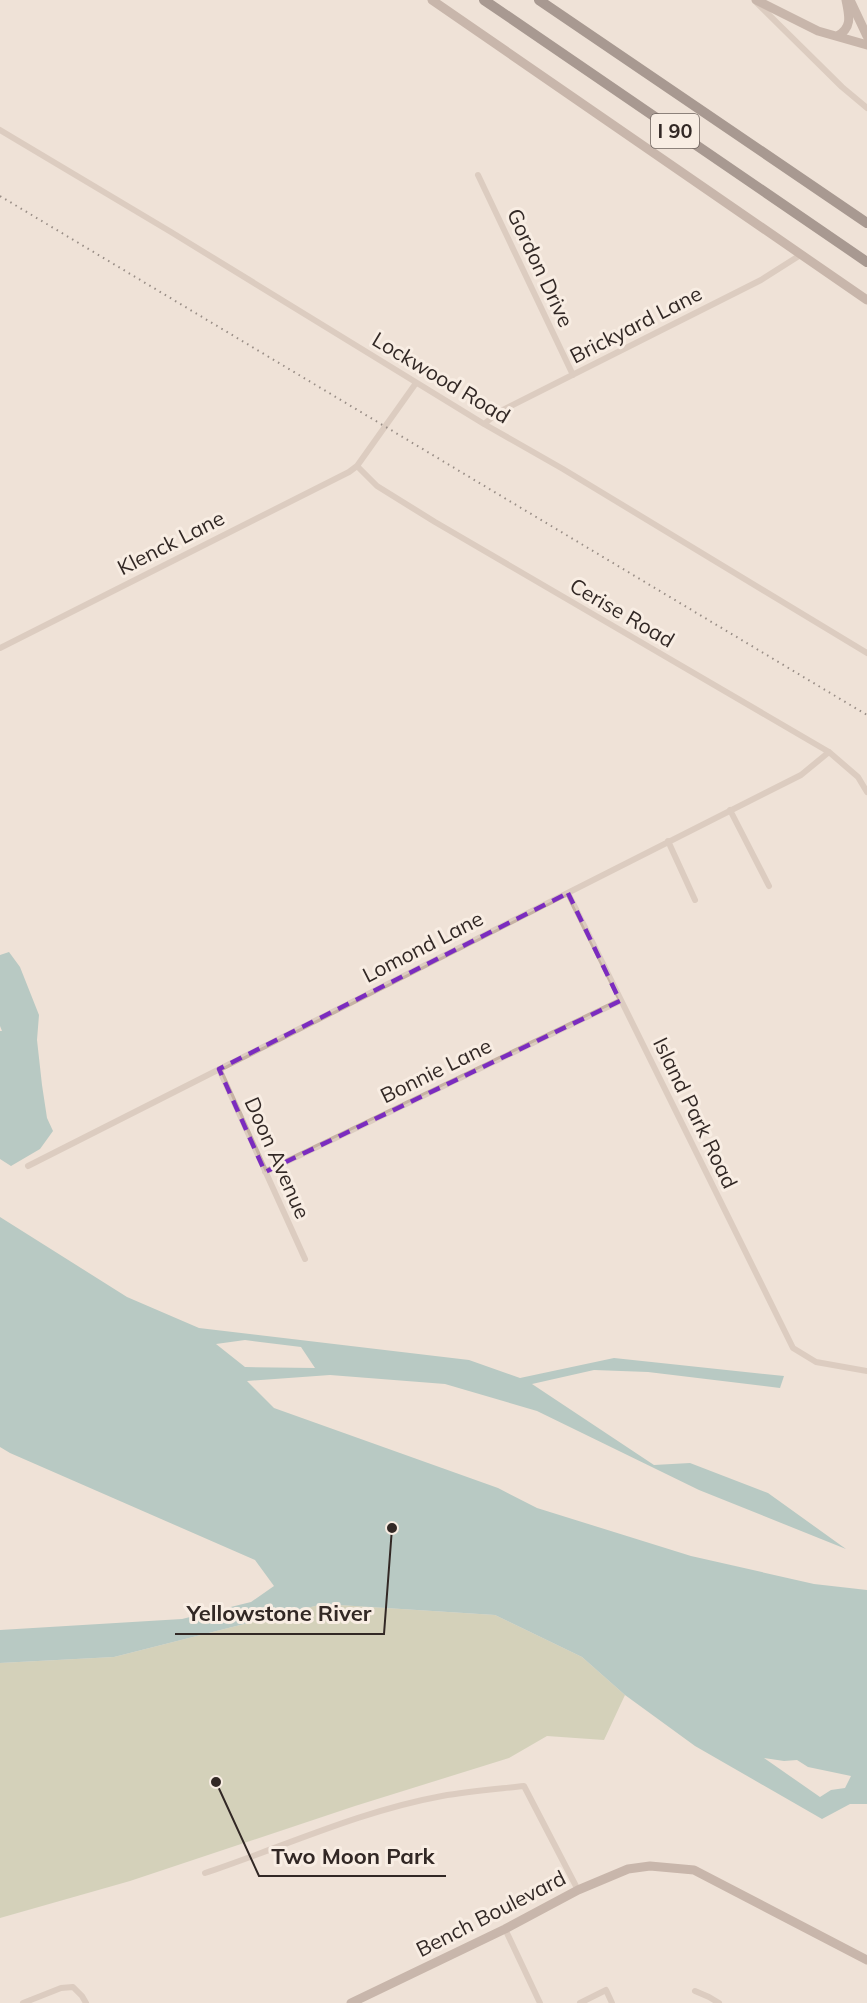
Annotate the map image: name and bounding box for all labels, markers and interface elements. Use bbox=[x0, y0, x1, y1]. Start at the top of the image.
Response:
road number: I 90 bbox=[651, 114, 699, 148]
street label: Gordon Drive bbox=[502, 204, 580, 331]
street label: Brickyard Lane bbox=[565, 280, 706, 369]
street label: Lockwood Road bbox=[368, 326, 515, 428]
street label: Klenck Lane bbox=[113, 504, 228, 580]
street label: Cerise Road bbox=[566, 572, 679, 653]
street label: Lomond Lane bbox=[358, 905, 487, 988]
street label: Bonnie Lane bbox=[376, 1032, 495, 1108]
street label: Island Park Road bbox=[648, 1033, 744, 1192]
street label: Doon Avenue bbox=[239, 1093, 316, 1223]
callout: Yellowstone River bbox=[175, 1594, 384, 1634]
text: Yellowstone River bbox=[186, 1599, 372, 1627]
callout: Two Moon Park bbox=[259, 1836, 446, 1876]
text: Two Moon Park bbox=[271, 1842, 436, 1870]
street label: Bench Boulevard bbox=[411, 1864, 570, 1962]

